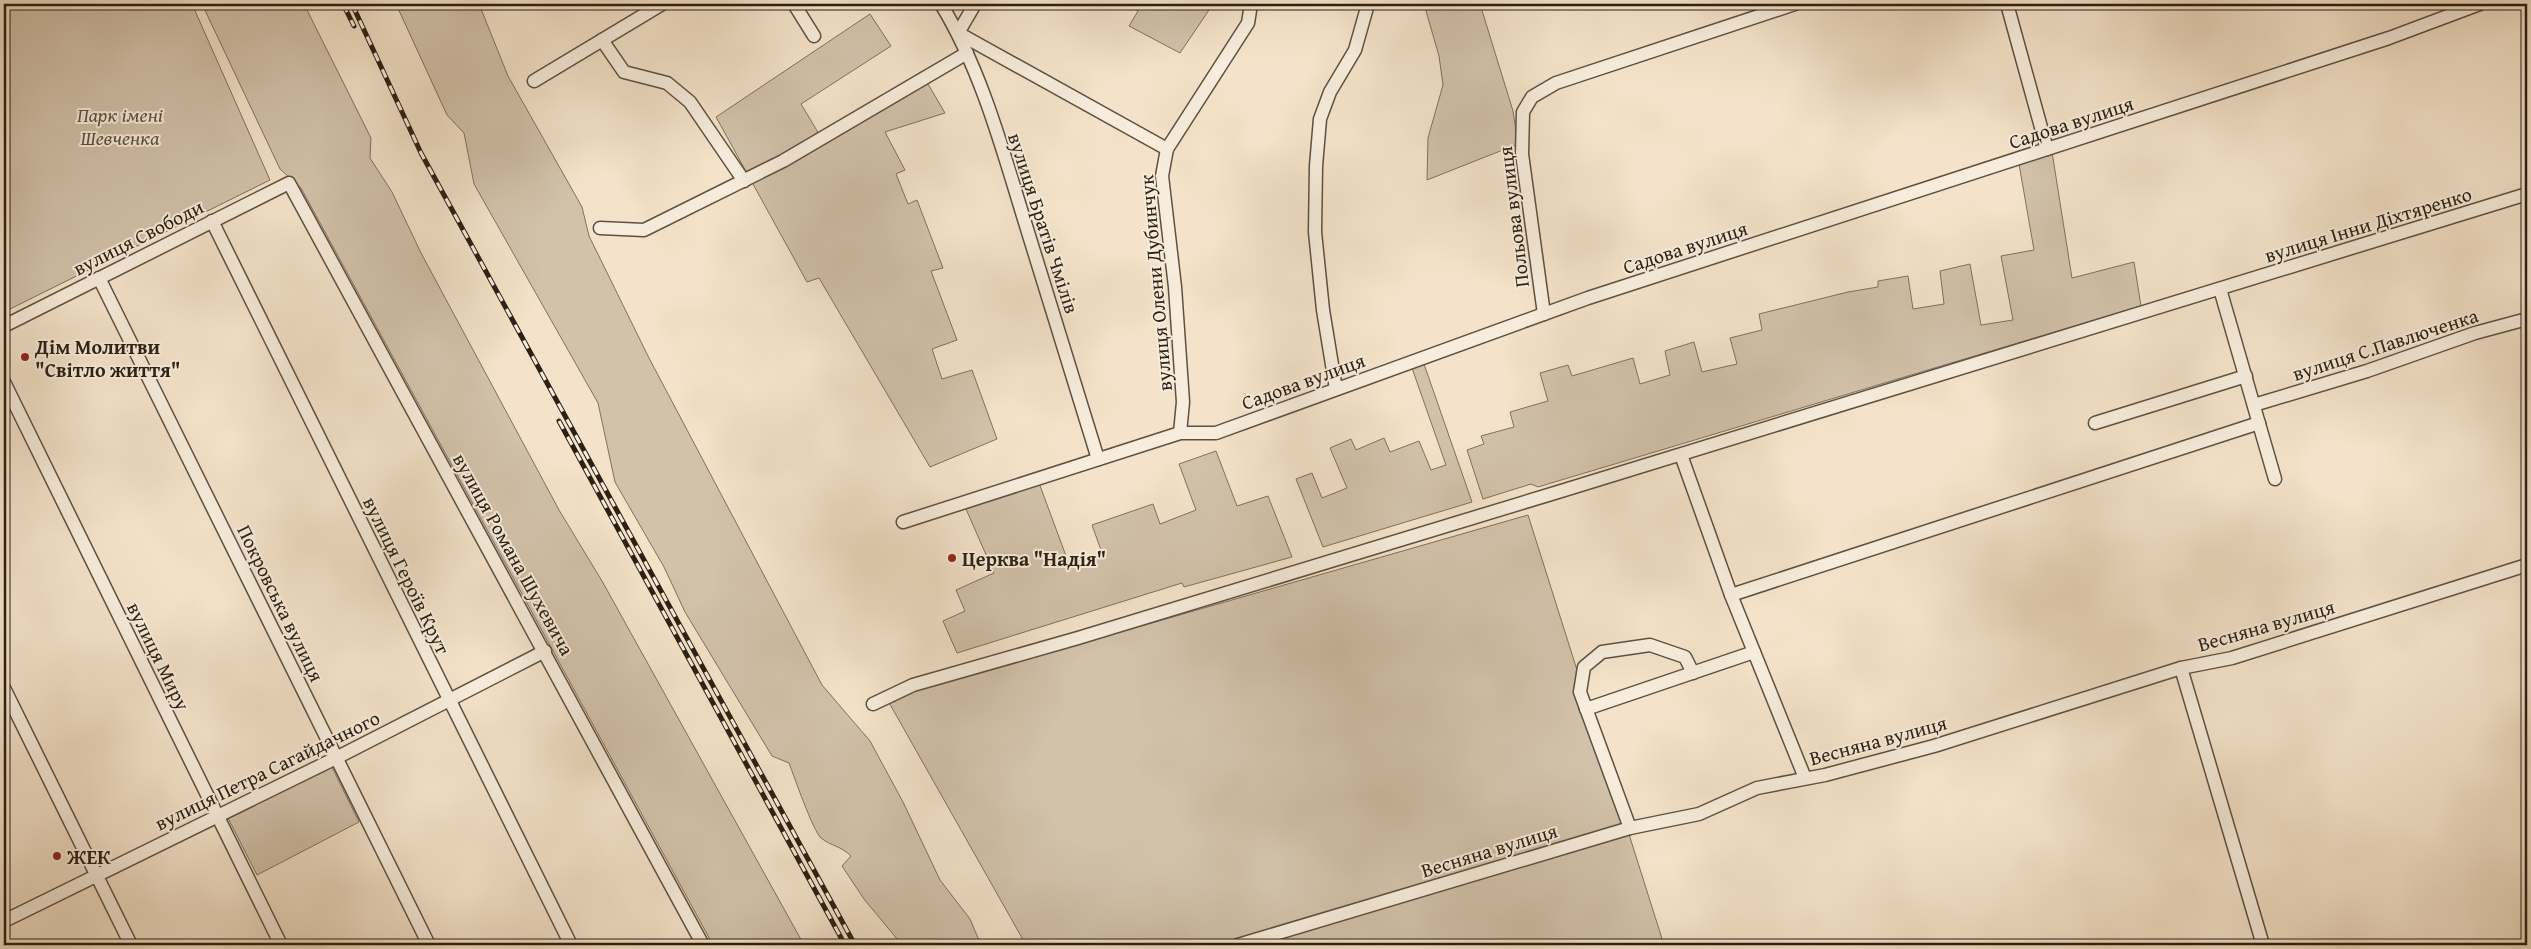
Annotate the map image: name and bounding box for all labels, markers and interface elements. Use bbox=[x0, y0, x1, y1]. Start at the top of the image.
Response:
street label: Садова вулиця bbox=[2005, 88, 2137, 156]
park label: Парк імені Шевченка bbox=[77, 100, 163, 152]
street label: вулиця Братів Чмілів bbox=[1001, 129, 1087, 317]
street label: Польова вулиця bbox=[1490, 145, 1536, 289]
street label: вулиця Олени Дубинчук bbox=[1131, 173, 1179, 392]
street label: вулиця Інни Діхтяренко bbox=[2261, 179, 2475, 269]
street label: вулиця Свободи bbox=[68, 192, 208, 282]
street label: Садова вулиця bbox=[1619, 213, 1751, 281]
street label: вулиця С.Павлюченка bbox=[2288, 300, 2482, 388]
place label: Дім Молитви "Світло життя" bbox=[34, 332, 180, 384]
street label: Садова вулиця bbox=[1237, 345, 1369, 417]
marker: Дім Молитви "Світло життя" bbox=[19, 351, 31, 363]
street label: вулиця Романа Шухевича bbox=[446, 448, 582, 661]
street label: вулиця Героїв Крут bbox=[356, 491, 458, 659]
street label: Покровська вулиця bbox=[230, 520, 332, 686]
place label: Церква "Надія" bbox=[962, 544, 1106, 573]
marker: Церква "Надія" bbox=[946, 552, 958, 564]
street label: Весняна вулиця bbox=[2194, 592, 2338, 658]
street label: вулиця Миру bbox=[120, 597, 198, 715]
street label: вулиця Петра Сагайдачного bbox=[150, 703, 384, 837]
street label: Весняна вулиця bbox=[1806, 708, 1950, 772]
street label: Весняна вулиця bbox=[1417, 815, 1561, 885]
place label: ЖЕК bbox=[66, 842, 111, 871]
marker: ЖЕК bbox=[51, 850, 63, 862]

